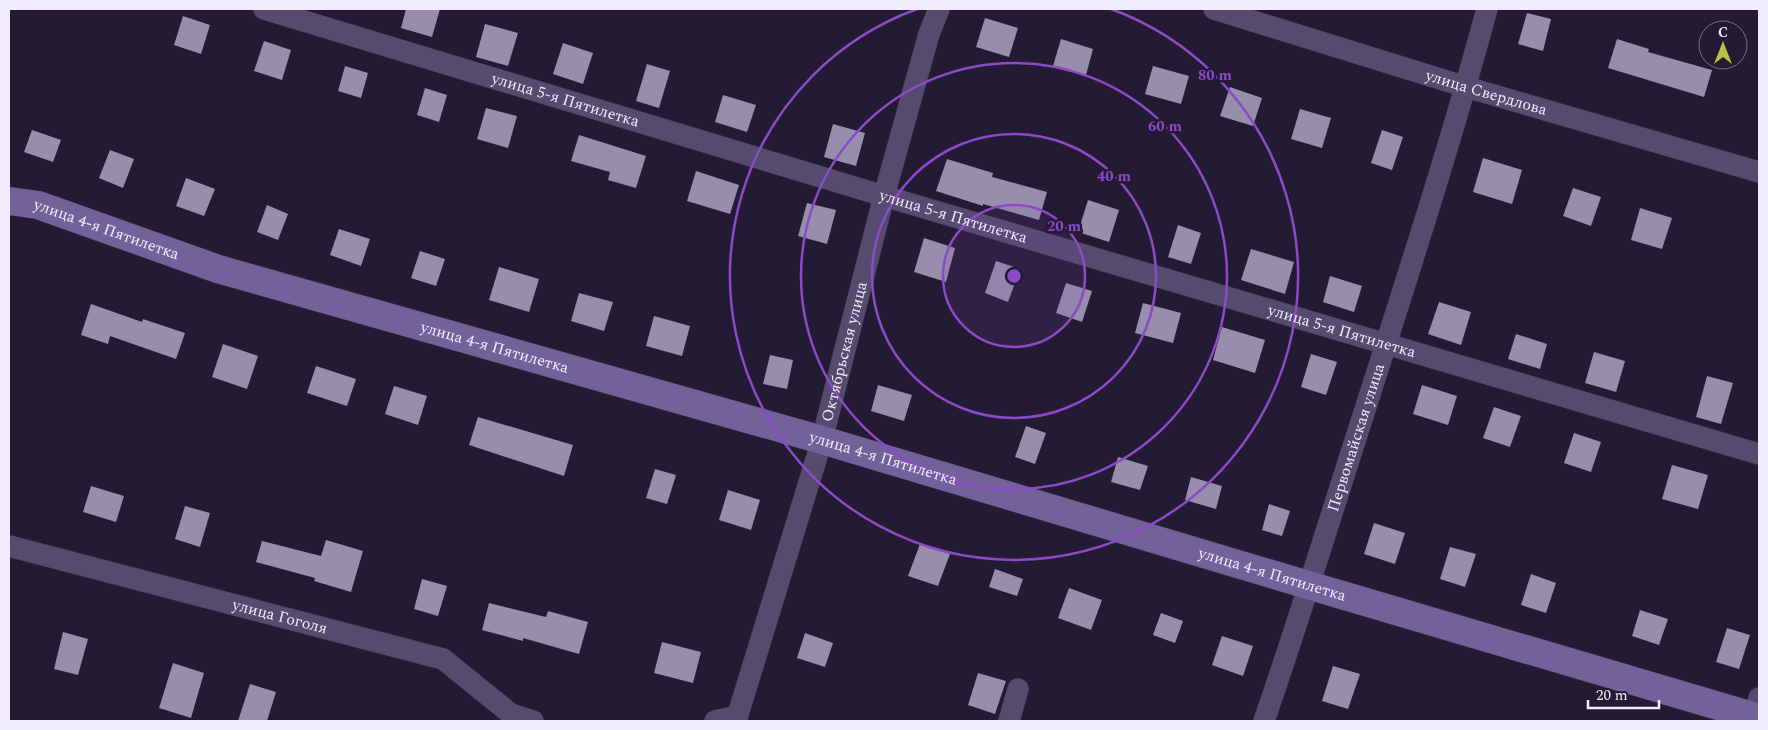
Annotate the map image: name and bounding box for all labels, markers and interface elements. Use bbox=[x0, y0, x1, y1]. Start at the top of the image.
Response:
north arrow bbox=[1698, 20, 1748, 70]
text: С bbox=[1718, 22, 1728, 43]
street label: улица Свердлова bbox=[1422, 63, 1550, 122]
text: 80 m bbox=[1198, 64, 1233, 87]
street label: улица 5-я Пятилетка bbox=[488, 66, 642, 134]
text: 60 m bbox=[1148, 115, 1183, 138]
text: 40 m bbox=[1097, 165, 1132, 188]
street label: улица 5-я Пятилетка bbox=[876, 183, 1030, 250]
street label: улица 4-я Пятилетка bbox=[29, 192, 183, 266]
text: 20 m bbox=[1047, 215, 1082, 238]
centre of rings bbox=[1005, 267, 1023, 285]
street label: Октябрьская улица bbox=[815, 279, 874, 424]
street label: улица 5-я Пятилетка bbox=[1264, 298, 1419, 364]
street label: улица 4-я Пятилетка bbox=[417, 315, 572, 380]
street label: Первомайская улица bbox=[1321, 360, 1391, 515]
street label: улица 4-я Пятилетка bbox=[806, 425, 960, 492]
street label: улица 4-я Пятилетка bbox=[1195, 541, 1349, 608]
street label: улица Гоголя bbox=[229, 592, 330, 640]
scale bar bbox=[1588, 678, 1659, 710]
text: 20 m bbox=[1596, 684, 1628, 707]

